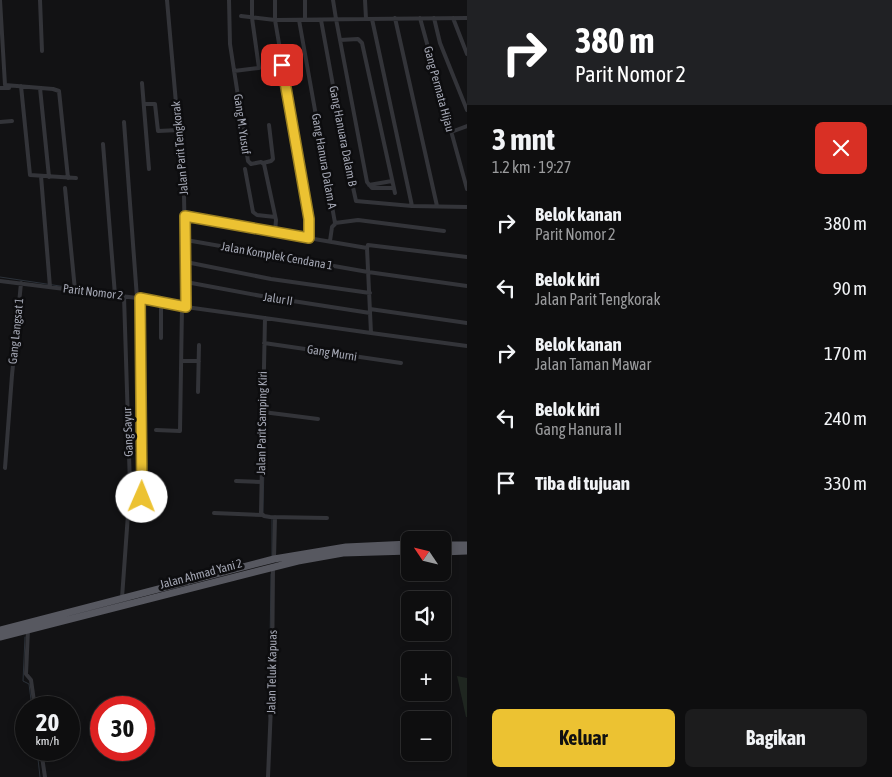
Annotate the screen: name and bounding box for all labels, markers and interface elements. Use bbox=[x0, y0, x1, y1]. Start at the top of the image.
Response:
icon: right bbox=[492, 20, 557, 85]
text: 380 m bbox=[575, 20, 654, 60]
pin bbox=[261, 44, 303, 86]
street label: Gang Permata Hijau bbox=[421, 45, 457, 134]
icon: arrive bbox=[268, 51, 296, 79]
text: Parit Nomor 2 bbox=[575, 61, 686, 87]
street label: Gang Hanuara Dalam B bbox=[326, 85, 360, 188]
street label: Gang M. Yusuf bbox=[231, 93, 253, 156]
street label: Jalan Parit Tengkorak bbox=[169, 100, 191, 195]
street label: Gang Hanura Dalam A bbox=[309, 112, 339, 210]
text: 3 mnt bbox=[492, 122, 555, 156]
button: close bbox=[815, 122, 867, 174]
text: 1.2 km · 19:27 bbox=[492, 158, 571, 176]
text: Belok kanan bbox=[535, 203, 622, 225]
icon: right bbox=[492, 209, 520, 237]
text: 380 m bbox=[824, 212, 867, 234]
text: Parit Nomor 2 bbox=[535, 225, 616, 243]
street label: Jalan Komplek Cendana 1 bbox=[220, 239, 334, 273]
text: Belok kiri bbox=[535, 268, 600, 290]
icon: left bbox=[492, 274, 520, 302]
text: 90 m bbox=[833, 277, 867, 299]
street label: Parit Nomor 2 bbox=[62, 281, 124, 303]
street label: Jalur II bbox=[262, 290, 294, 308]
text: Jalan Parit Tengkorak bbox=[535, 290, 660, 308]
street label: Gang Langsat 1 bbox=[6, 297, 26, 365]
text: Belok kanan bbox=[535, 333, 622, 355]
icon: right bbox=[492, 339, 520, 367]
street label: Gang Murni bbox=[306, 342, 358, 364]
text: 170 m bbox=[824, 342, 867, 364]
text: Jalan Taman Mawar bbox=[535, 355, 651, 373]
street label: Jalan Parit Samping Kiri bbox=[254, 371, 270, 475]
text: Belok kiri bbox=[535, 398, 600, 420]
icon: left bbox=[492, 404, 520, 432]
street label: Gang Sayur bbox=[120, 407, 136, 457]
text: 240 m bbox=[824, 407, 867, 429]
text: Gang Hanura II bbox=[535, 420, 622, 438]
icon: arrive bbox=[492, 469, 520, 497]
position arrow bbox=[115, 470, 167, 522]
text: Tiba di tujuan bbox=[535, 472, 630, 494]
text: 330 m bbox=[824, 472, 867, 494]
north arrow bbox=[401, 531, 451, 581]
map controls bbox=[401, 531, 451, 761]
street label: Jalan Ahmad Yani 2 bbox=[158, 556, 244, 592]
button: sound bbox=[401, 591, 451, 641]
street label: Jalan Teluk Kapuas bbox=[264, 630, 280, 714]
button: + bbox=[401, 651, 451, 701]
speed limit sign: 30 bbox=[90, 696, 155, 761]
text: 20 bbox=[36, 708, 59, 736]
button: Keluar bbox=[492, 709, 675, 767]
button: Bagikan bbox=[685, 709, 867, 767]
button: − bbox=[401, 711, 451, 761]
text: km/h bbox=[36, 734, 59, 748]

